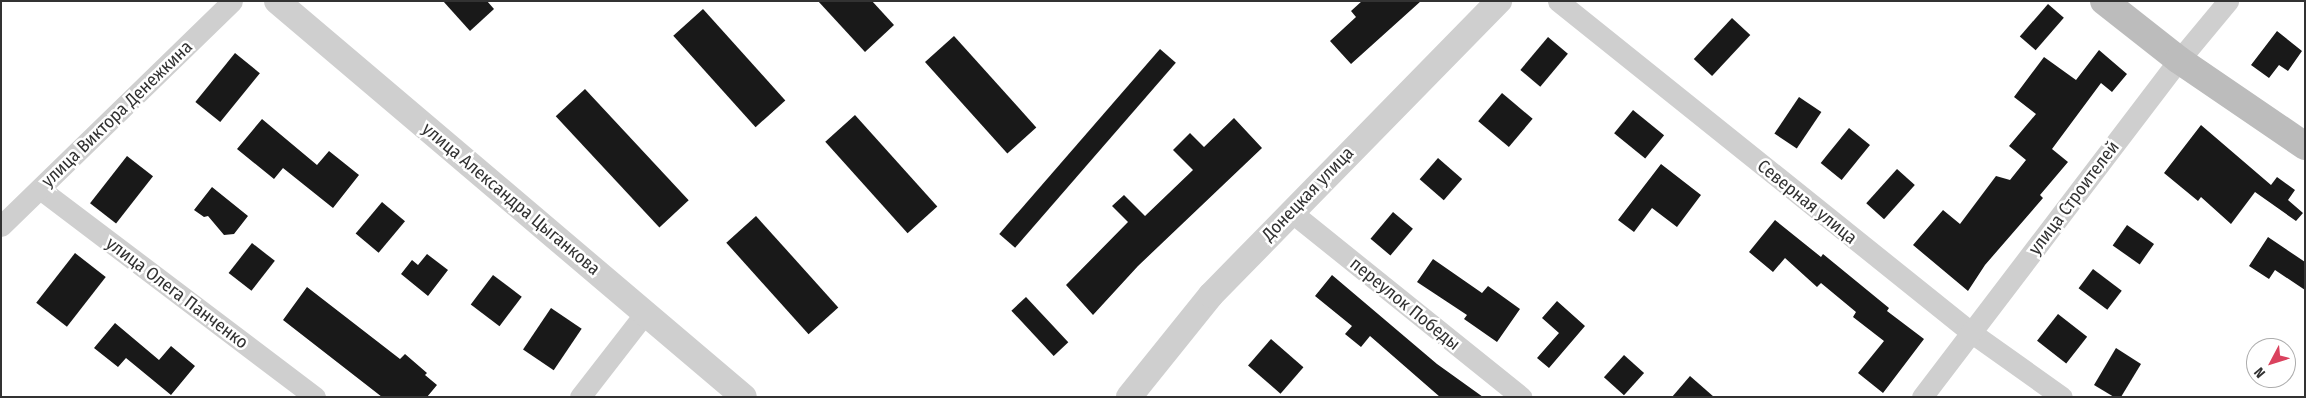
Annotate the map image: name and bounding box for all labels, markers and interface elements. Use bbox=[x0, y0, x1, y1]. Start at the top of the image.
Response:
street label: улица Виктора Денежкина bbox=[37, 36, 197, 192]
street label: улица Александра Цыганкова bbox=[418, 118, 604, 280]
street label: улица Строителей bbox=[2024, 137, 2124, 259]
street label: Донецкая улица bbox=[1258, 142, 1358, 246]
street label: Северная улица bbox=[1753, 155, 1861, 249]
street label: улица Олега Панченко bbox=[102, 233, 252, 353]
street label: переулок Победы bbox=[1346, 253, 1464, 355]
north arrow bbox=[2246, 338, 2296, 388]
text: N bbox=[2251, 364, 2269, 381]

